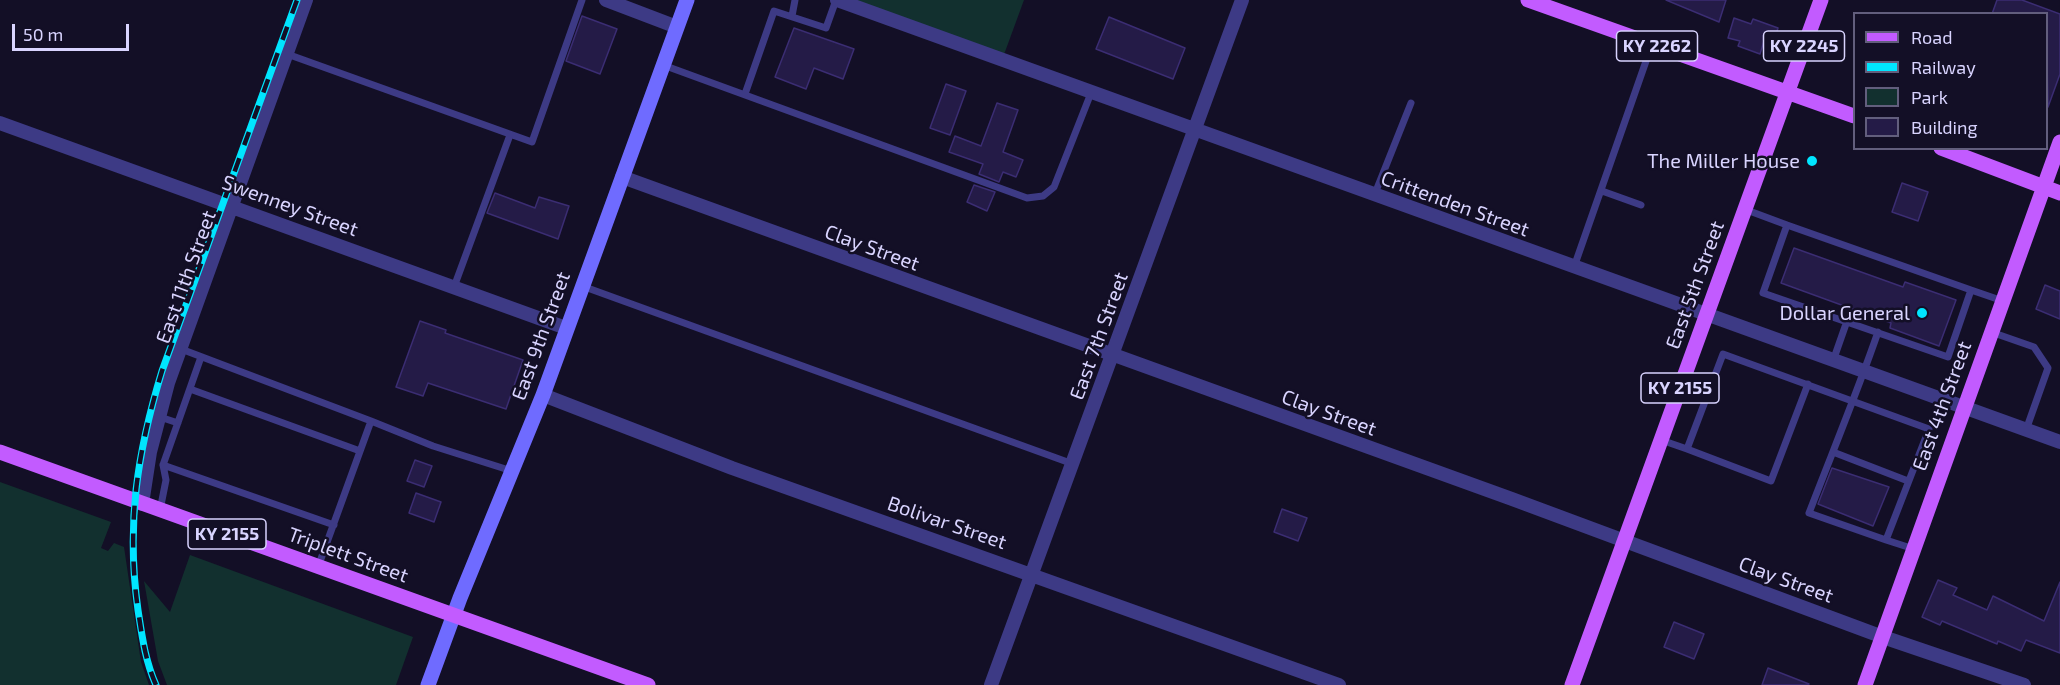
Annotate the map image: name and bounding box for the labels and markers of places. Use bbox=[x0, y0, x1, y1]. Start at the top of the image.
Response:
place label: The Miller House bbox=[1647, 149, 1800, 173]
marker: The Miller House bbox=[1805, 154, 1819, 168]
place label: Dollar General bbox=[1779, 301, 1910, 325]
marker: Dollar General bbox=[1915, 306, 1929, 320]

